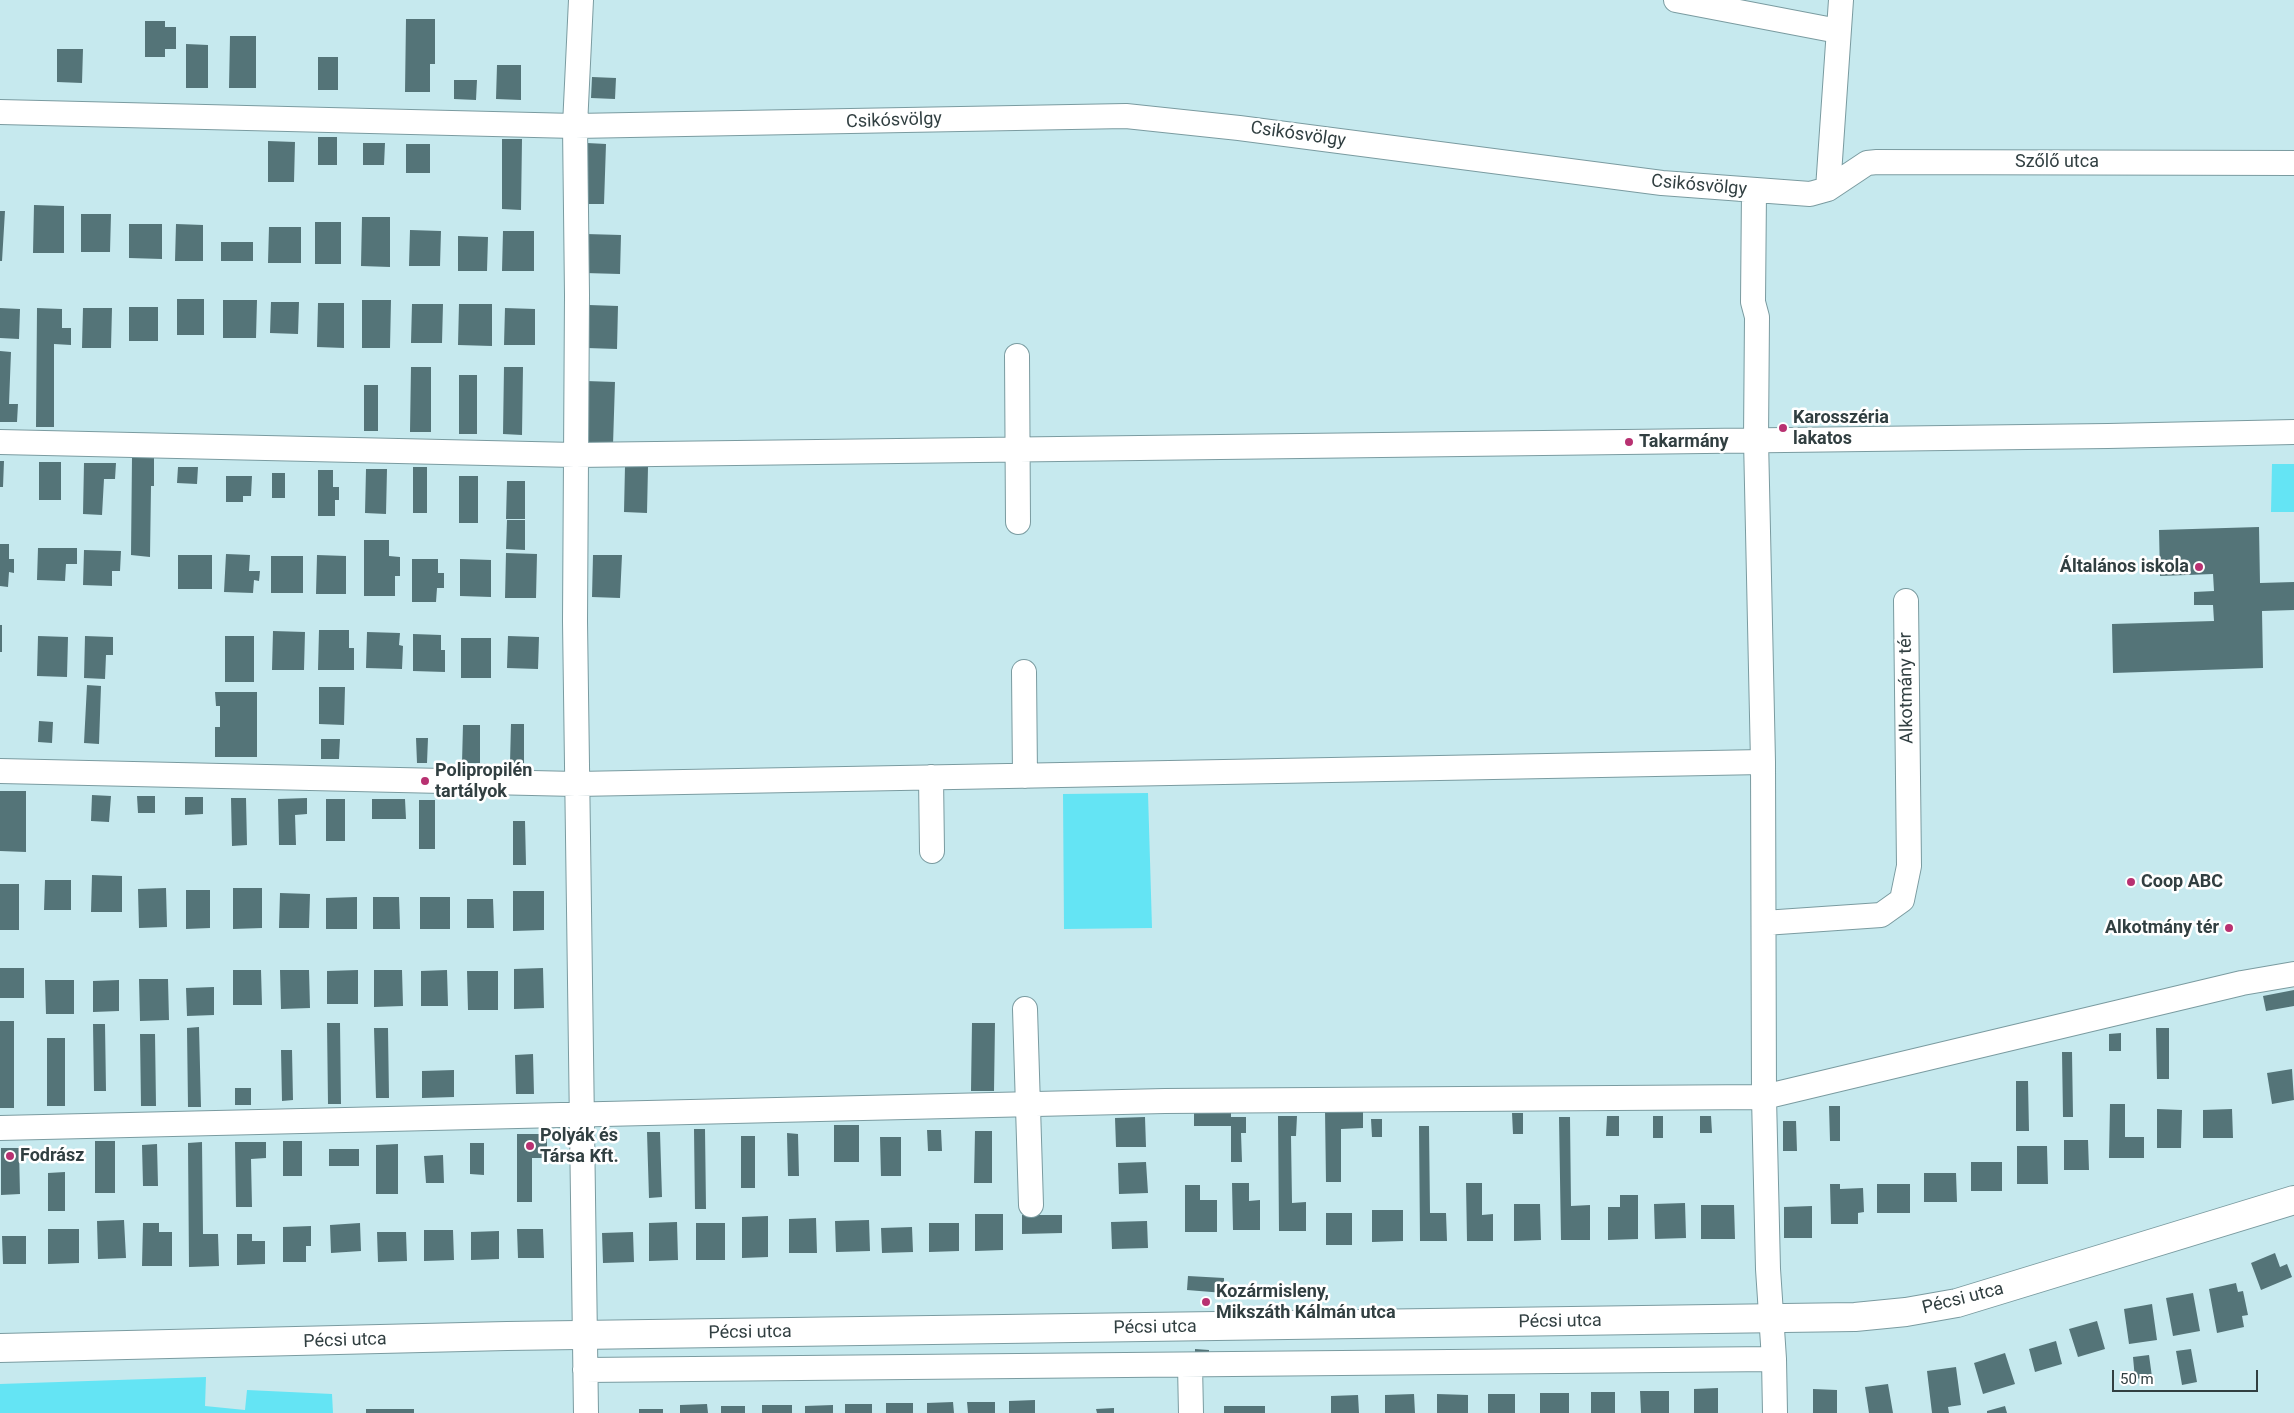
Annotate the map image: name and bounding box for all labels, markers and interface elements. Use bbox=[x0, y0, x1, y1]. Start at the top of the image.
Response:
street label: Csikósvölgy bbox=[846, 109, 942, 133]
street label: Csikósvölgy bbox=[1249, 118, 1347, 152]
street label: Szőlő utca bbox=[2015, 151, 2099, 173]
street label: Csikósvölgy bbox=[1650, 171, 1748, 201]
place label: Karosszéria lakatos bbox=[1793, 407, 1889, 449]
marker: Karosszéria lakatos bbox=[1777, 422, 1789, 434]
place label: Takarmány bbox=[1639, 431, 1729, 453]
marker: Takarmány bbox=[1623, 436, 1635, 448]
place label: Általános iskola bbox=[2060, 556, 2189, 578]
marker: Általános iskola bbox=[2193, 561, 2205, 573]
street label: Alkotmány tér bbox=[1895, 632, 1919, 744]
place label: Polipropilén tartályok bbox=[435, 760, 532, 802]
marker: Polipropilén tartályok bbox=[419, 775, 431, 787]
place label: Coop ABC bbox=[2141, 871, 2223, 893]
marker: Coop ABC bbox=[2125, 876, 2137, 888]
place label: Alkotmány tér bbox=[2105, 917, 2219, 939]
marker: Alkotmány tér bbox=[2223, 922, 2235, 934]
place label: Polyák és Társa Kft. bbox=[540, 1125, 619, 1168]
marker: Polyák és Társa Kft. bbox=[524, 1140, 536, 1152]
place label: Fodrász bbox=[20, 1145, 84, 1167]
marker: Fodrász bbox=[4, 1150, 16, 1162]
street label: Pécsi utca bbox=[1920, 1278, 2006, 1320]
place label: Kozármisleny, Mikszáth Kálmán utca bbox=[1216, 1281, 1396, 1324]
marker: Kozármisleny, Mikszáth Kálmán utca bbox=[1200, 1296, 1212, 1308]
street label: Pécsi utca bbox=[1518, 1310, 1602, 1334]
street label: Pécsi utca bbox=[1113, 1316, 1197, 1340]
street label: Pécsi utca bbox=[708, 1321, 792, 1345]
street label: Pécsi utca bbox=[303, 1329, 387, 1353]
scale bar bbox=[2114, 1360, 2260, 1392]
text: 50 m bbox=[2120, 1370, 2154, 1388]

